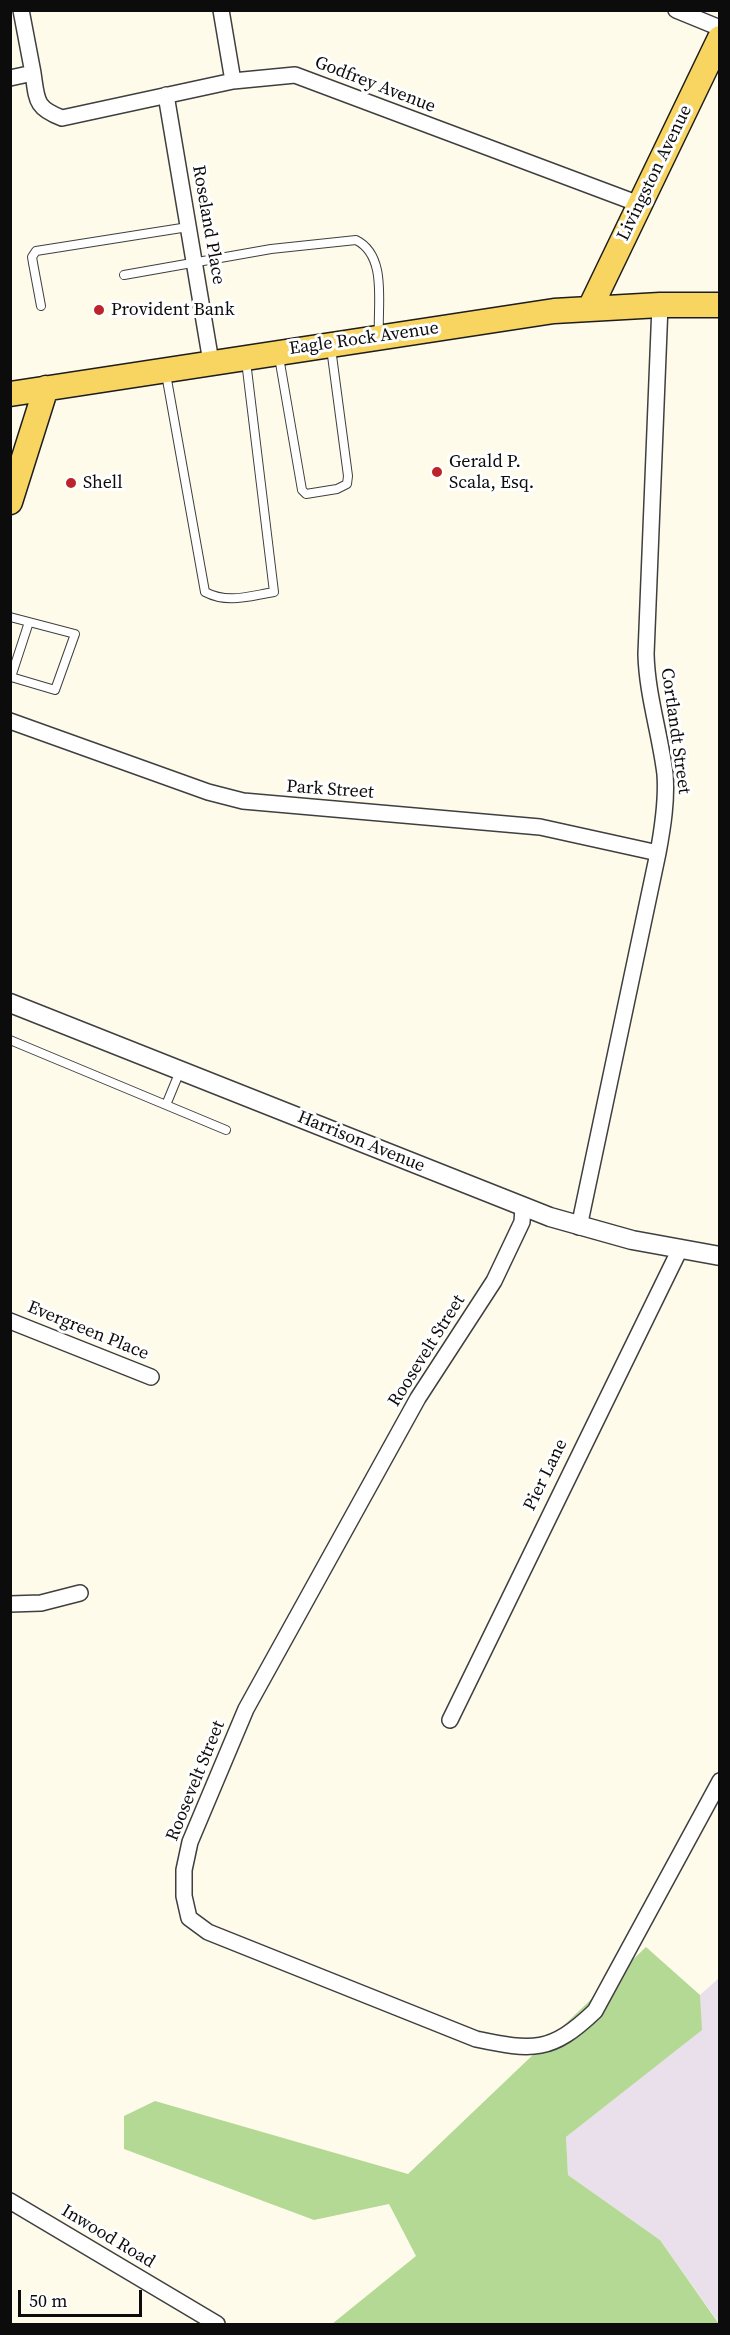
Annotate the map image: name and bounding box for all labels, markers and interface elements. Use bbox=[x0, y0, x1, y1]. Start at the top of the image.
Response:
street label: Godfrey Avenue bbox=[312, 52, 438, 118]
street label: Livingston Avenue bbox=[613, 102, 697, 244]
street label: Roseland Place bbox=[187, 164, 229, 286]
place label: Provident Bank bbox=[111, 299, 235, 321]
marker: Provident Bank bbox=[92, 303, 106, 317]
street label: Eagle Rock Avenue bbox=[288, 318, 440, 360]
place label: Gerald P. Scala, Esq. bbox=[449, 451, 534, 494]
marker: Gerald P. Scala, Esq. bbox=[430, 465, 444, 479]
place label: Shell bbox=[83, 472, 123, 494]
marker: Shell bbox=[64, 476, 78, 490]
street label: Cortlandt Street bbox=[655, 667, 695, 795]
street label: Park Street bbox=[286, 776, 374, 804]
street label: Harrison Avenue bbox=[294, 1107, 428, 1177]
street label: Roosevelt Street bbox=[384, 1291, 470, 1411]
street label: Evergreen Place bbox=[24, 1297, 152, 1365]
street label: Pier Lane bbox=[519, 1436, 573, 1514]
street label: Roosevelt Street bbox=[162, 1718, 230, 1844]
street label: Inwood Road bbox=[57, 2201, 159, 2273]
scale bar bbox=[21, 2278, 146, 2316]
text: 50 m bbox=[29, 2288, 67, 2313]

